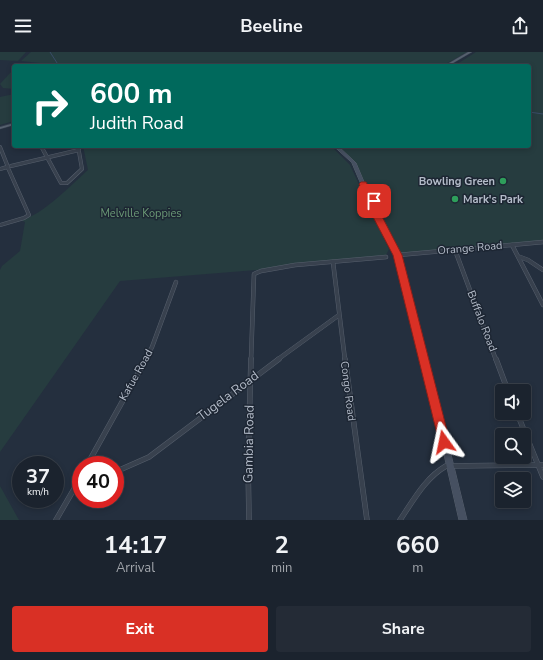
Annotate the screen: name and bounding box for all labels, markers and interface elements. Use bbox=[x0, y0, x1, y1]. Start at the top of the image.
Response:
text: Beeline bbox=[240, 14, 303, 38]
icon: menu bbox=[12, 15, 34, 37]
icon: share bbox=[509, 15, 531, 37]
text: 600 m bbox=[90, 75, 173, 113]
icon: right bbox=[24, 80, 76, 132]
text: Judith Road bbox=[90, 111, 184, 135]
place label: Bowling Green bbox=[419, 174, 495, 189]
marker: Bowling Green bbox=[498, 176, 508, 186]
pin bbox=[357, 184, 391, 218]
icon: arrive bbox=[363, 190, 385, 212]
place label: Mark's Park bbox=[463, 192, 524, 207]
marker: Mark's Park bbox=[450, 194, 460, 204]
park label: Melville Koppies bbox=[100, 206, 182, 221]
street label: Orange Road bbox=[437, 238, 503, 258]
street label: Buffalo Road bbox=[463, 288, 501, 354]
street label: Kafue Road bbox=[116, 347, 156, 403]
street label: Congo Road bbox=[337, 360, 359, 422]
street label: Tugela Road bbox=[193, 367, 263, 425]
map controls bbox=[495, 384, 531, 508]
button: sound bbox=[495, 384, 531, 420]
street label: Gambia Road bbox=[239, 405, 259, 483]
position arrow bbox=[423, 421, 465, 463]
button: search bbox=[495, 428, 531, 464]
speed limit sign: 40 bbox=[72, 456, 124, 508]
text: 37 bbox=[26, 463, 50, 490]
button: layers bbox=[495, 472, 531, 508]
text: km/h bbox=[27, 485, 49, 499]
text: 14:17 bbox=[104, 529, 167, 561]
text: 2 bbox=[274, 529, 289, 561]
text: 660 bbox=[396, 529, 439, 561]
text: Arrival bbox=[116, 559, 155, 577]
text: min bbox=[271, 559, 292, 577]
text: m bbox=[412, 559, 423, 577]
button: Exit bbox=[12, 606, 268, 652]
button: Share bbox=[276, 606, 531, 652]

